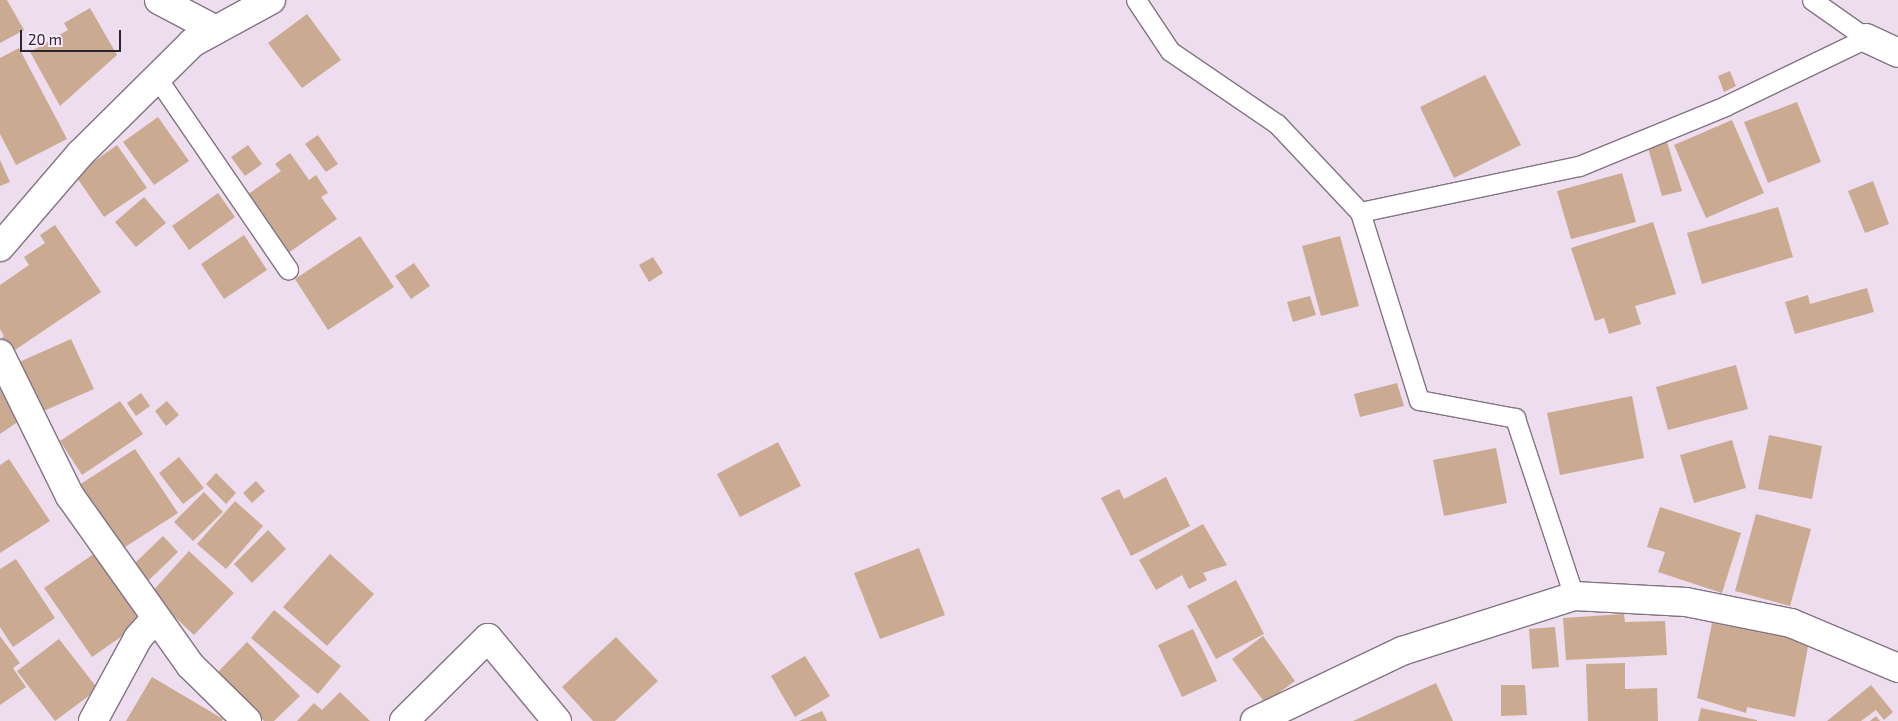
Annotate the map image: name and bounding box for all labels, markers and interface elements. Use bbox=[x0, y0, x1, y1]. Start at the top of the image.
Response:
scale bar bbox=[22, 20, 124, 52]
text: 20 m bbox=[28, 30, 62, 48]

